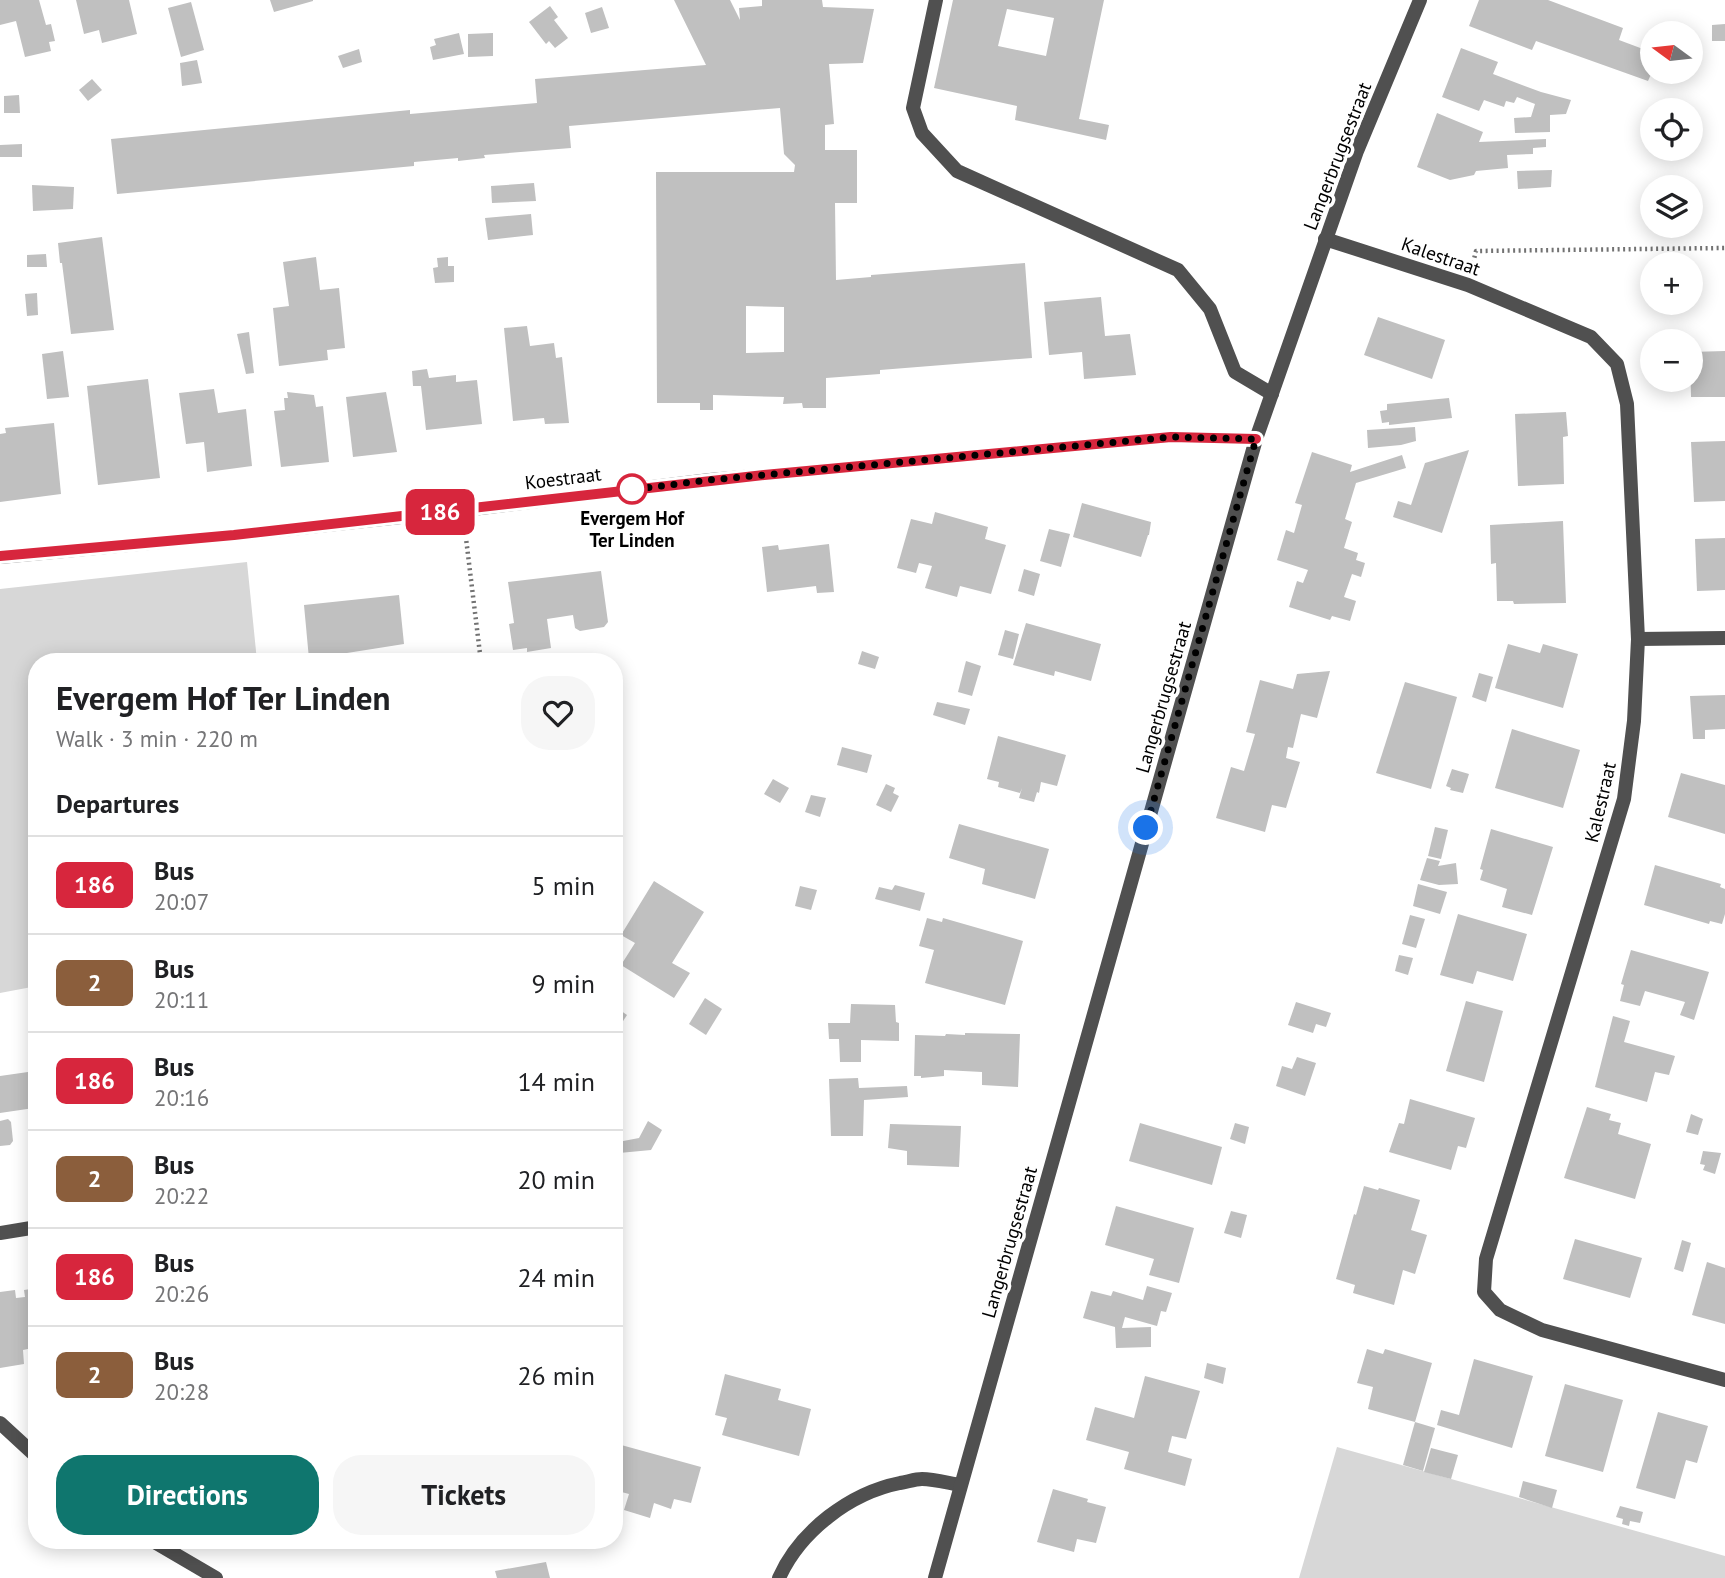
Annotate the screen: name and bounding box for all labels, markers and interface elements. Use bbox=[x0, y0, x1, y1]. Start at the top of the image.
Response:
north arrow bbox=[1640, 21, 1703, 84]
map controls bbox=[1640, 21, 1703, 392]
street label: Langerbrugsestraat bbox=[1298, 78, 1376, 233]
button: locate bbox=[1640, 98, 1703, 161]
button: layers bbox=[1640, 175, 1703, 238]
street label: Kalestraat bbox=[1398, 231, 1484, 281]
button: + bbox=[1640, 252, 1703, 315]
button: − bbox=[1640, 329, 1703, 392]
street label: Koestraat bbox=[523, 461, 603, 495]
marker: Evergem Hof Ter Linden bbox=[617, 474, 647, 504]
line badge: 186 bbox=[400, 489, 480, 535]
text: 186 bbox=[420, 496, 460, 527]
place label: Evergem Hof Ter Linden bbox=[580, 506, 686, 552]
street label: Langerbrugsestraat bbox=[1130, 618, 1196, 776]
text: Evergem Hof Ter Linden bbox=[56, 676, 391, 719]
button: heart bbox=[521, 676, 595, 750]
text: Walk · 3 min · 220 m bbox=[56, 724, 258, 753]
street label: Kalestraat bbox=[1579, 759, 1621, 845]
text: Departures bbox=[56, 787, 179, 820]
your location bbox=[1128, 810, 1163, 845]
text: Bus bbox=[154, 854, 194, 887]
text: 186 bbox=[74, 869, 115, 900]
text: 5 min bbox=[532, 869, 595, 902]
text: 20:07 bbox=[154, 887, 209, 916]
text: Bus bbox=[154, 952, 194, 985]
text: 2 bbox=[88, 967, 101, 998]
text: 9 min bbox=[532, 967, 595, 1000]
text: 20:11 bbox=[154, 985, 209, 1014]
text: Bus bbox=[154, 1050, 194, 1083]
text: 186 bbox=[74, 1065, 115, 1096]
text: 14 min bbox=[517, 1065, 595, 1098]
text: 20:16 bbox=[154, 1083, 209, 1112]
text: Bus bbox=[154, 1148, 194, 1181]
text: 2 bbox=[88, 1163, 101, 1194]
text: 20 min bbox=[517, 1163, 595, 1196]
street label: Langerbrugsestraat bbox=[976, 1163, 1042, 1321]
text: 20:22 bbox=[154, 1181, 209, 1210]
text: Bus bbox=[154, 1246, 194, 1279]
text: 186 bbox=[74, 1261, 115, 1292]
text: 24 min bbox=[517, 1261, 595, 1294]
text: 20:26 bbox=[154, 1279, 209, 1308]
text: Bus bbox=[154, 1344, 194, 1377]
text: 2 bbox=[88, 1359, 101, 1390]
text: 26 min bbox=[517, 1359, 595, 1392]
text: 20:28 bbox=[154, 1377, 209, 1406]
button: Directions bbox=[56, 1455, 319, 1535]
button: Tickets bbox=[333, 1455, 595, 1535]

